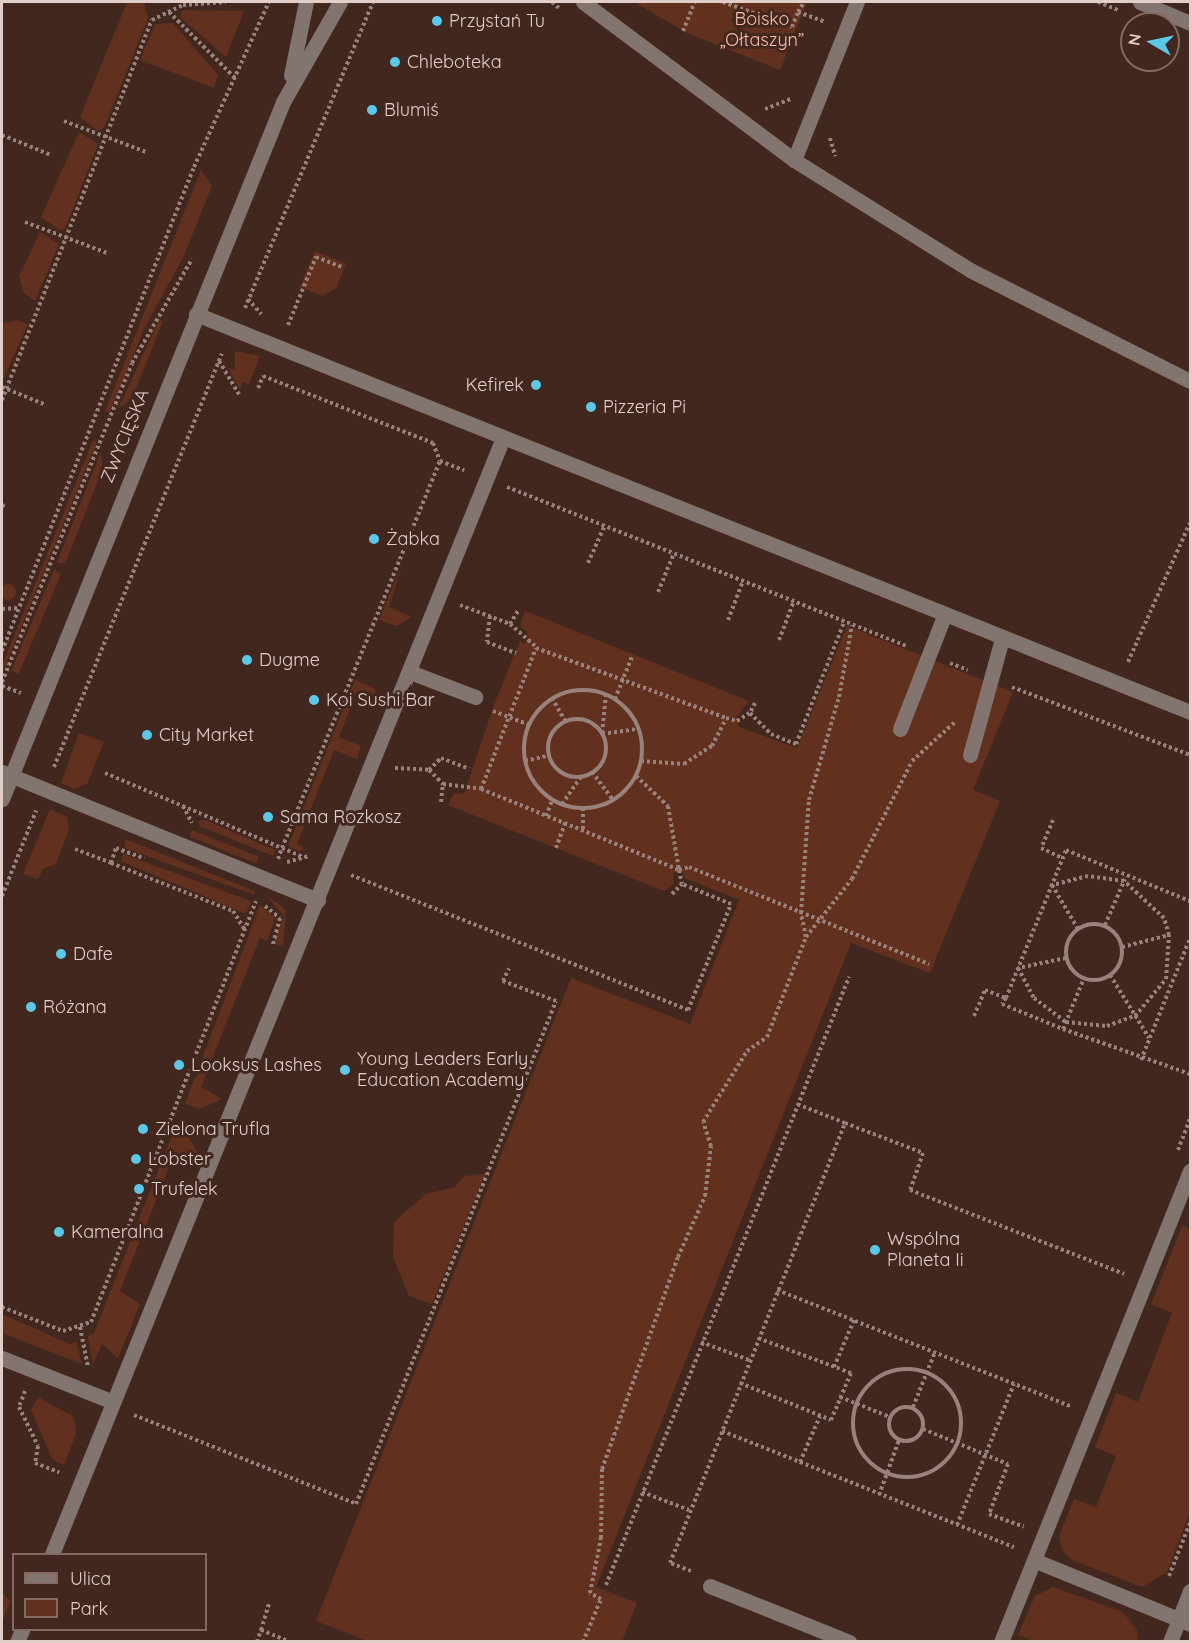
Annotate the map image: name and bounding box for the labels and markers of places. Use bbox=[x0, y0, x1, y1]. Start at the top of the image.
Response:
place label: Przystań Tu bbox=[449, 10, 545, 32]
marker: Przystań Tu bbox=[430, 14, 444, 28]
place label: Chleboteka bbox=[407, 51, 502, 73]
marker: Chleboteka bbox=[388, 55, 402, 69]
place label: Blumiś bbox=[384, 99, 439, 121]
marker: Blumiś bbox=[365, 103, 379, 117]
place label: Kefirek bbox=[465, 374, 524, 396]
marker: Kefirek bbox=[529, 378, 543, 392]
place label: Pizzeria Pi bbox=[603, 396, 686, 418]
marker: Pizzeria Pi bbox=[584, 400, 598, 414]
place label: Żabka bbox=[386, 528, 440, 550]
marker: Żabka bbox=[367, 532, 381, 546]
place label: Dugme bbox=[259, 649, 320, 671]
marker: Dugme bbox=[240, 653, 254, 667]
place label: Koi Sushi Bar bbox=[326, 689, 435, 711]
marker: Koi Sushi Bar bbox=[307, 693, 321, 707]
place label: City Market bbox=[159, 724, 254, 746]
marker: City Market bbox=[140, 728, 154, 742]
place label: Sama Rozkosz bbox=[280, 806, 402, 828]
marker: Sama Rozkosz bbox=[261, 810, 275, 824]
place label: Dafe bbox=[73, 943, 113, 965]
marker: Dafe bbox=[54, 947, 68, 961]
place label: Różana bbox=[43, 996, 107, 1018]
marker: Różana bbox=[24, 1000, 38, 1014]
place label: Young Leaders Early Education Academy bbox=[357, 1049, 528, 1092]
place label: Looksus Lashes bbox=[191, 1054, 322, 1076]
marker: Looksus Lashes bbox=[172, 1058, 186, 1072]
marker: Young Leaders Early Education Academy bbox=[338, 1063, 352, 1077]
place label: Zielona Trufla bbox=[155, 1118, 270, 1140]
marker: Zielona Trufla bbox=[136, 1122, 150, 1136]
place label: Lobster bbox=[148, 1148, 211, 1170]
marker: Lobster bbox=[129, 1152, 143, 1166]
place label: Trufelek bbox=[151, 1178, 218, 1200]
marker: Trufelek bbox=[132, 1182, 146, 1196]
place label: Kameralna bbox=[71, 1221, 164, 1243]
marker: Kameralna bbox=[52, 1225, 66, 1239]
place label: Wspólna Planeta Ii bbox=[887, 1229, 964, 1272]
marker: Wspólna Planeta Ii bbox=[868, 1243, 882, 1257]

